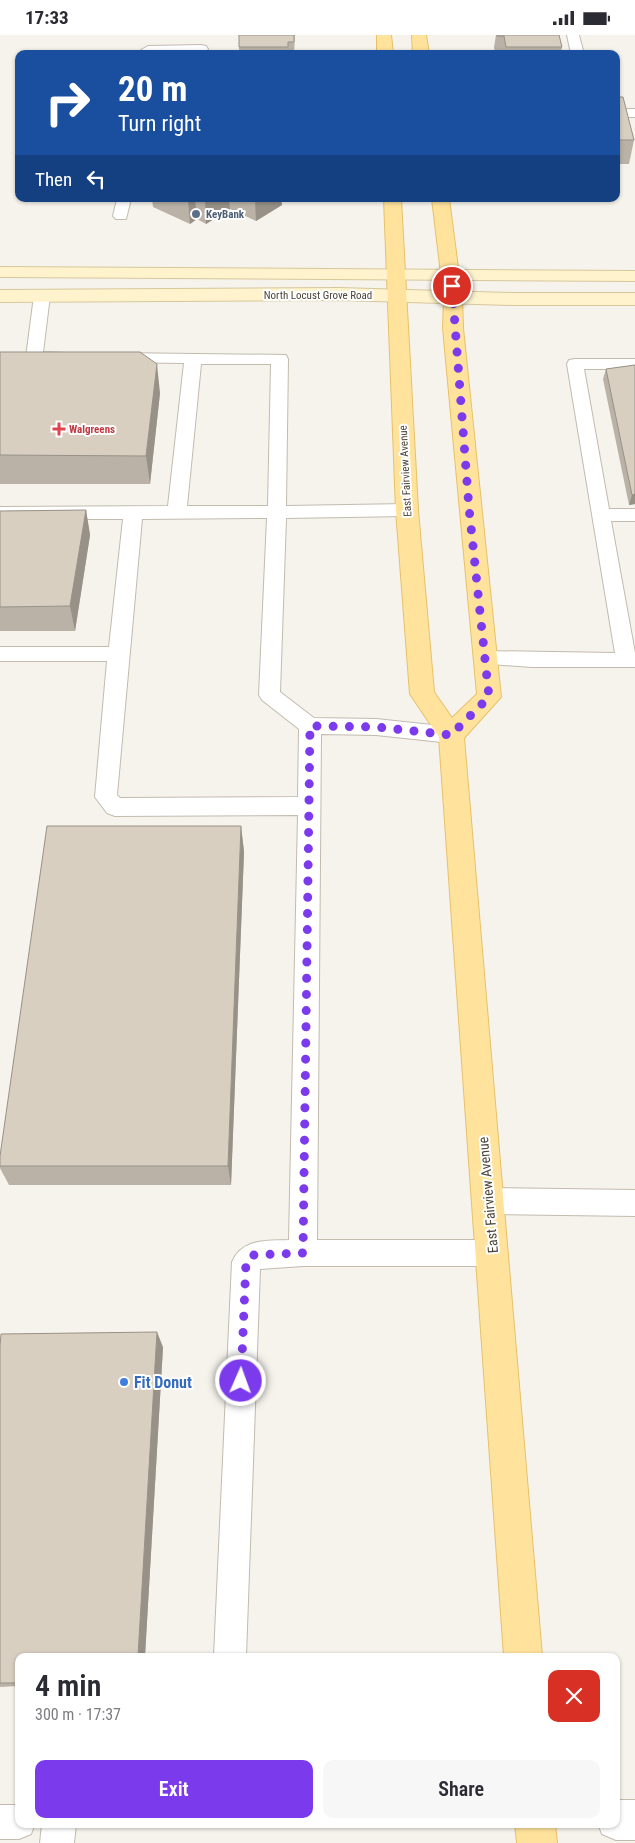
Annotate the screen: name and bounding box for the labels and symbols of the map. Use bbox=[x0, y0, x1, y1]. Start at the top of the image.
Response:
marker: KeyBank bbox=[190, 208, 202, 220]
place label: KeyBank bbox=[206, 208, 245, 221]
pin bbox=[431, 265, 473, 307]
street label: North Locust Grove Road bbox=[264, 289, 372, 302]
marker: Walgreens bbox=[53, 423, 65, 435]
place label: Walgreens bbox=[69, 423, 115, 436]
street label: East Fairview Avenue bbox=[397, 425, 414, 517]
street label: East Fairview Avenue bbox=[475, 1136, 501, 1254]
position arrow bbox=[214, 1354, 266, 1406]
place label: Fit Donut bbox=[134, 1373, 192, 1392]
marker: Fit Donut bbox=[118, 1376, 130, 1388]

